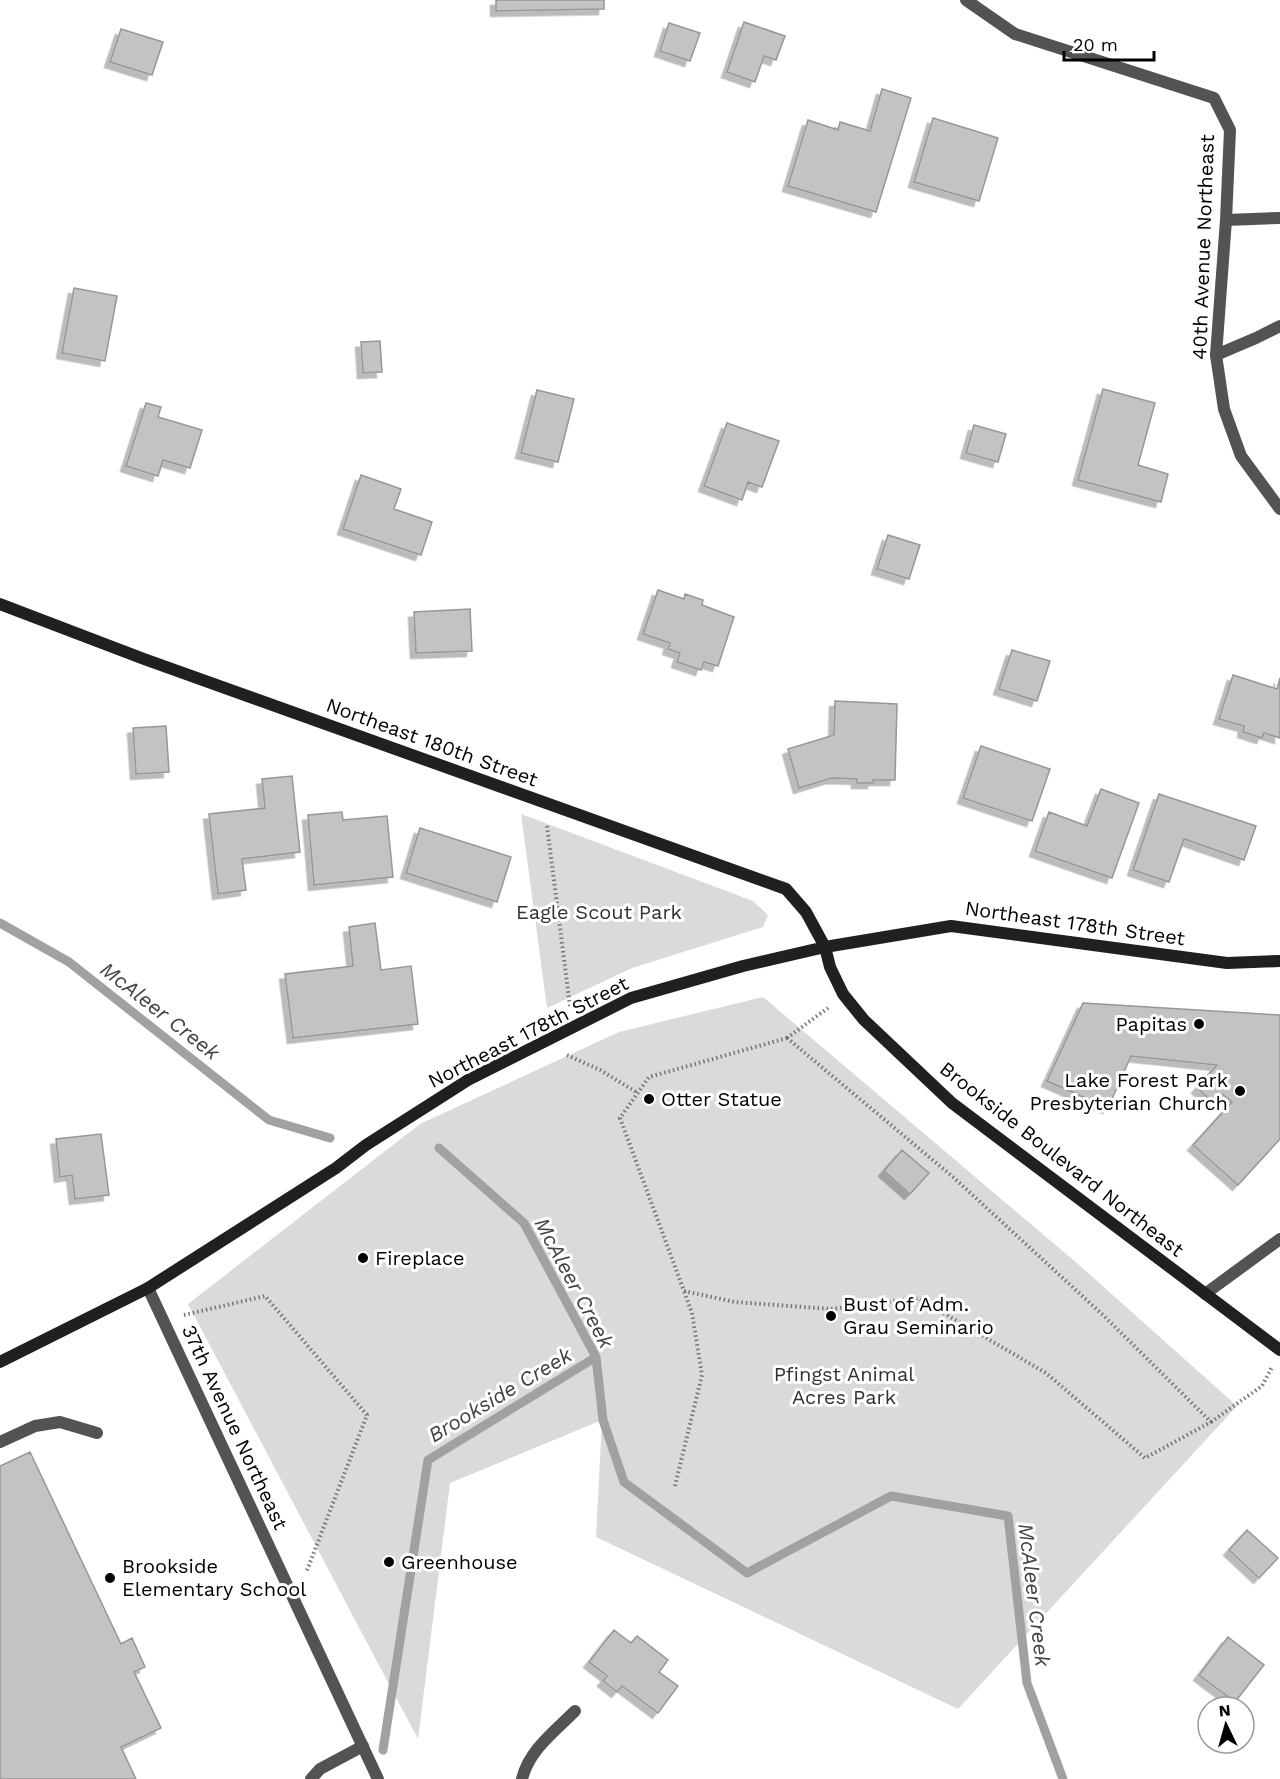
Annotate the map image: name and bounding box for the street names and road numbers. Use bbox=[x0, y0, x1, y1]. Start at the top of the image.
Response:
street label: 40th Avenue Northeast bbox=[1187, 133, 1219, 360]
street label: Northeast 180th Street bbox=[323, 693, 542, 792]
street label: Northeast 178th Street bbox=[964, 896, 1187, 950]
street label: Northeast 178th Street bbox=[424, 971, 633, 1093]
street label: Brookside Boulevard Northeast bbox=[935, 1056, 1189, 1262]
street label: 37th Avenue Northeast bbox=[177, 1321, 293, 1534]

